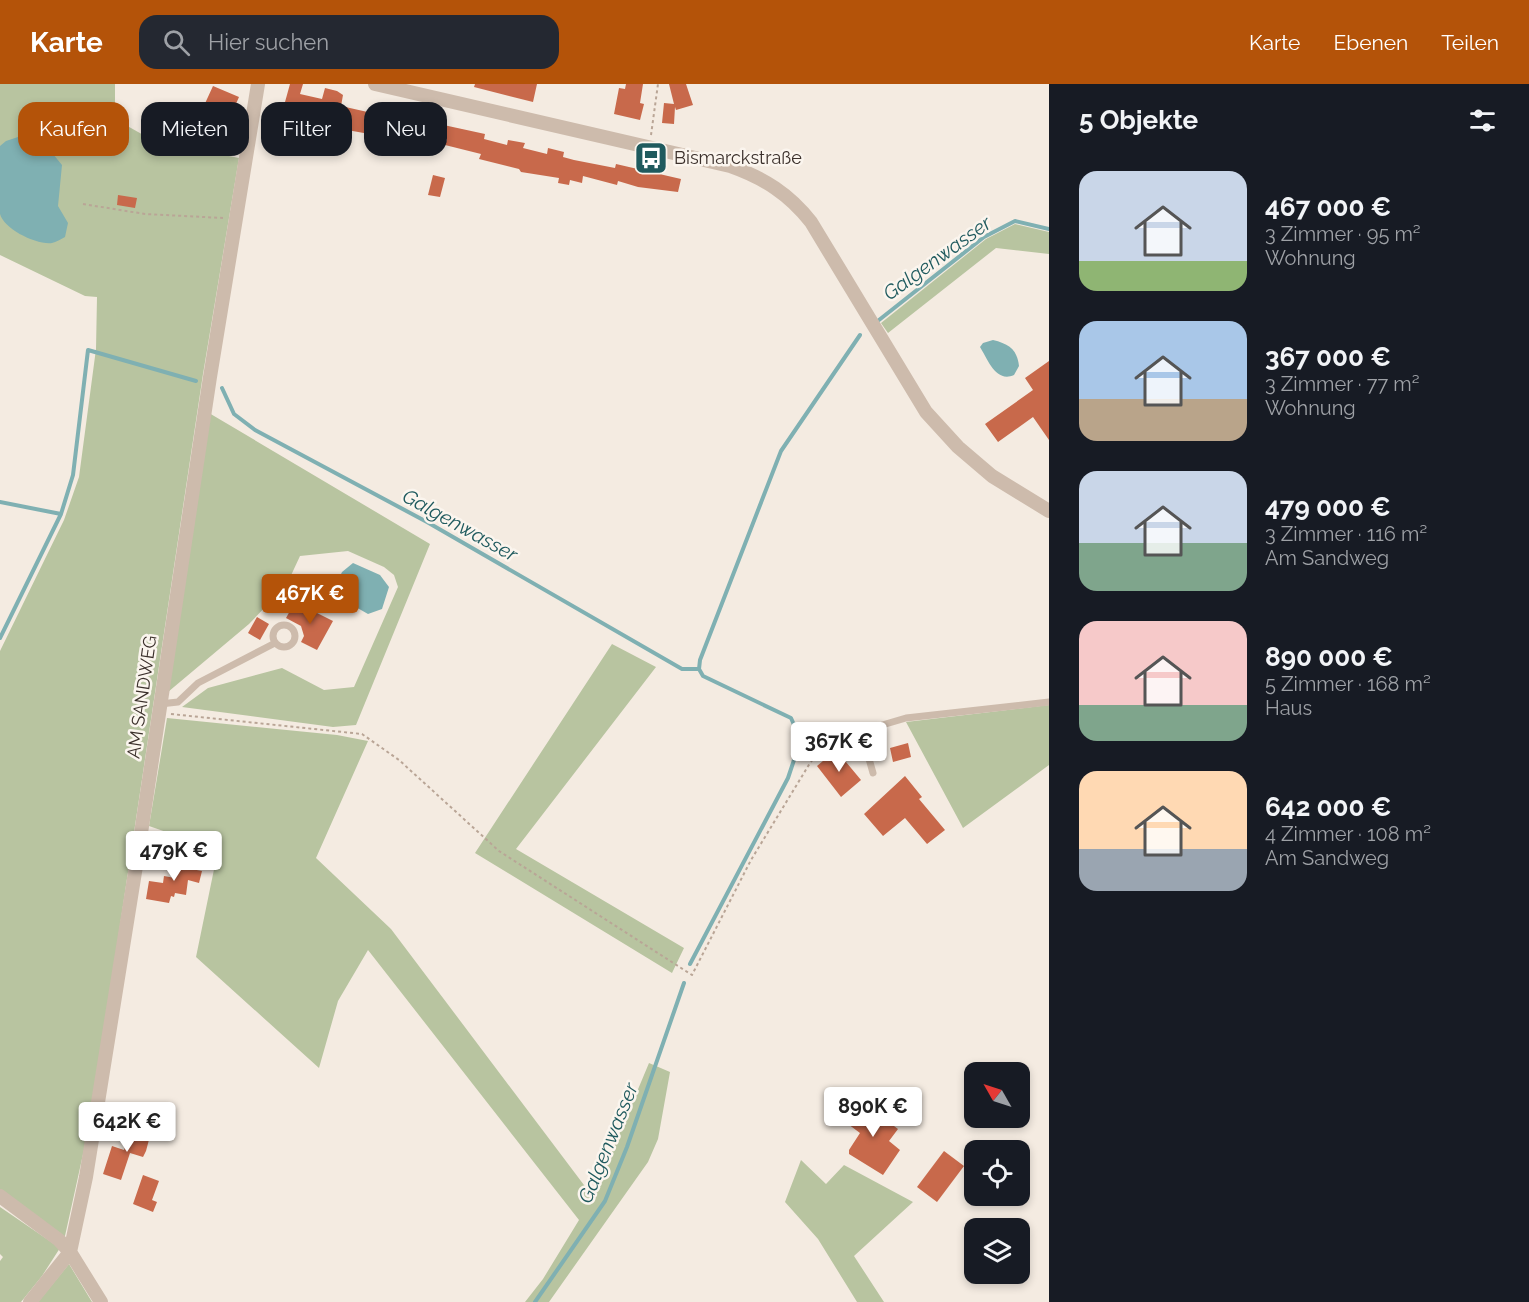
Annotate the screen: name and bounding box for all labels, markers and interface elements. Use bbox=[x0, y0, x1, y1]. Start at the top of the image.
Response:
search box bbox=[139, 15, 559, 69]
text: Karte bbox=[30, 26, 103, 59]
icon: search bbox=[160, 26, 193, 59]
text: Hier suchen bbox=[208, 29, 329, 55]
text: Karte bbox=[1249, 30, 1300, 55]
text: Ebenen bbox=[1333, 30, 1408, 55]
text: Teilen bbox=[1441, 30, 1499, 55]
chip: Kaufen bbox=[18, 102, 129, 156]
chip: Mieten bbox=[141, 102, 249, 156]
chip: Filter bbox=[261, 102, 352, 156]
chip: Neu bbox=[364, 102, 447, 156]
icon: filters bbox=[1466, 104, 1499, 137]
text: 5 Objekte bbox=[1079, 105, 1198, 135]
bus stop icon: Bismarckstraße bbox=[633, 140, 669, 176]
place label: Bismarckstraße bbox=[674, 147, 802, 168]
text: 467 000 € bbox=[1265, 192, 1391, 222]
icon: home bbox=[1127, 195, 1199, 267]
water label: Galgenwasser bbox=[878, 210, 997, 305]
text: 3 Zimmer · 95 m² bbox=[1265, 222, 1421, 246]
text: Wohnung bbox=[1265, 246, 1356, 270]
text: 367 000 € bbox=[1265, 342, 1391, 372]
icon: home bbox=[1127, 345, 1199, 417]
text: 3 Zimmer · 77 m² bbox=[1265, 372, 1419, 396]
text: Wohnung bbox=[1265, 396, 1356, 420]
water label: Galgenwasser bbox=[398, 484, 523, 567]
text: 479 000 € bbox=[1265, 492, 1391, 522]
icon: home bbox=[1127, 495, 1199, 567]
text: 3 Zimmer · 116 m² bbox=[1265, 522, 1427, 546]
text: Am Sandweg bbox=[1265, 546, 1389, 570]
pin: 467K € bbox=[261, 574, 359, 625]
text: 467K € bbox=[276, 581, 344, 605]
street label: AM SANDWEG bbox=[122, 634, 161, 760]
text: 890 000 € bbox=[1265, 642, 1393, 672]
icon: home bbox=[1127, 645, 1199, 717]
text: 5 Zimmer · 168 m² bbox=[1265, 672, 1431, 696]
text: Haus bbox=[1265, 696, 1312, 720]
pin: 367K € bbox=[790, 722, 888, 773]
text: 367K € bbox=[805, 729, 873, 753]
text: 642 000 € bbox=[1265, 792, 1391, 822]
icon: home bbox=[1127, 795, 1199, 867]
text: 4 Zimmer · 108 m² bbox=[1265, 822, 1431, 846]
pin: 479K € bbox=[125, 831, 223, 882]
text: 479K € bbox=[140, 838, 208, 862]
text: Am Sandweg bbox=[1265, 846, 1389, 870]
north arrow bbox=[964, 1062, 1030, 1128]
map controls bbox=[964, 1062, 1030, 1284]
water label: Galgenwasser bbox=[573, 1078, 643, 1207]
pin: 890K € bbox=[824, 1087, 922, 1138]
text: 890K € bbox=[838, 1094, 908, 1118]
pin: 642K € bbox=[78, 1102, 176, 1153]
text: 642K € bbox=[93, 1109, 161, 1133]
button: locate bbox=[964, 1140, 1030, 1206]
button: layers bbox=[964, 1218, 1030, 1284]

